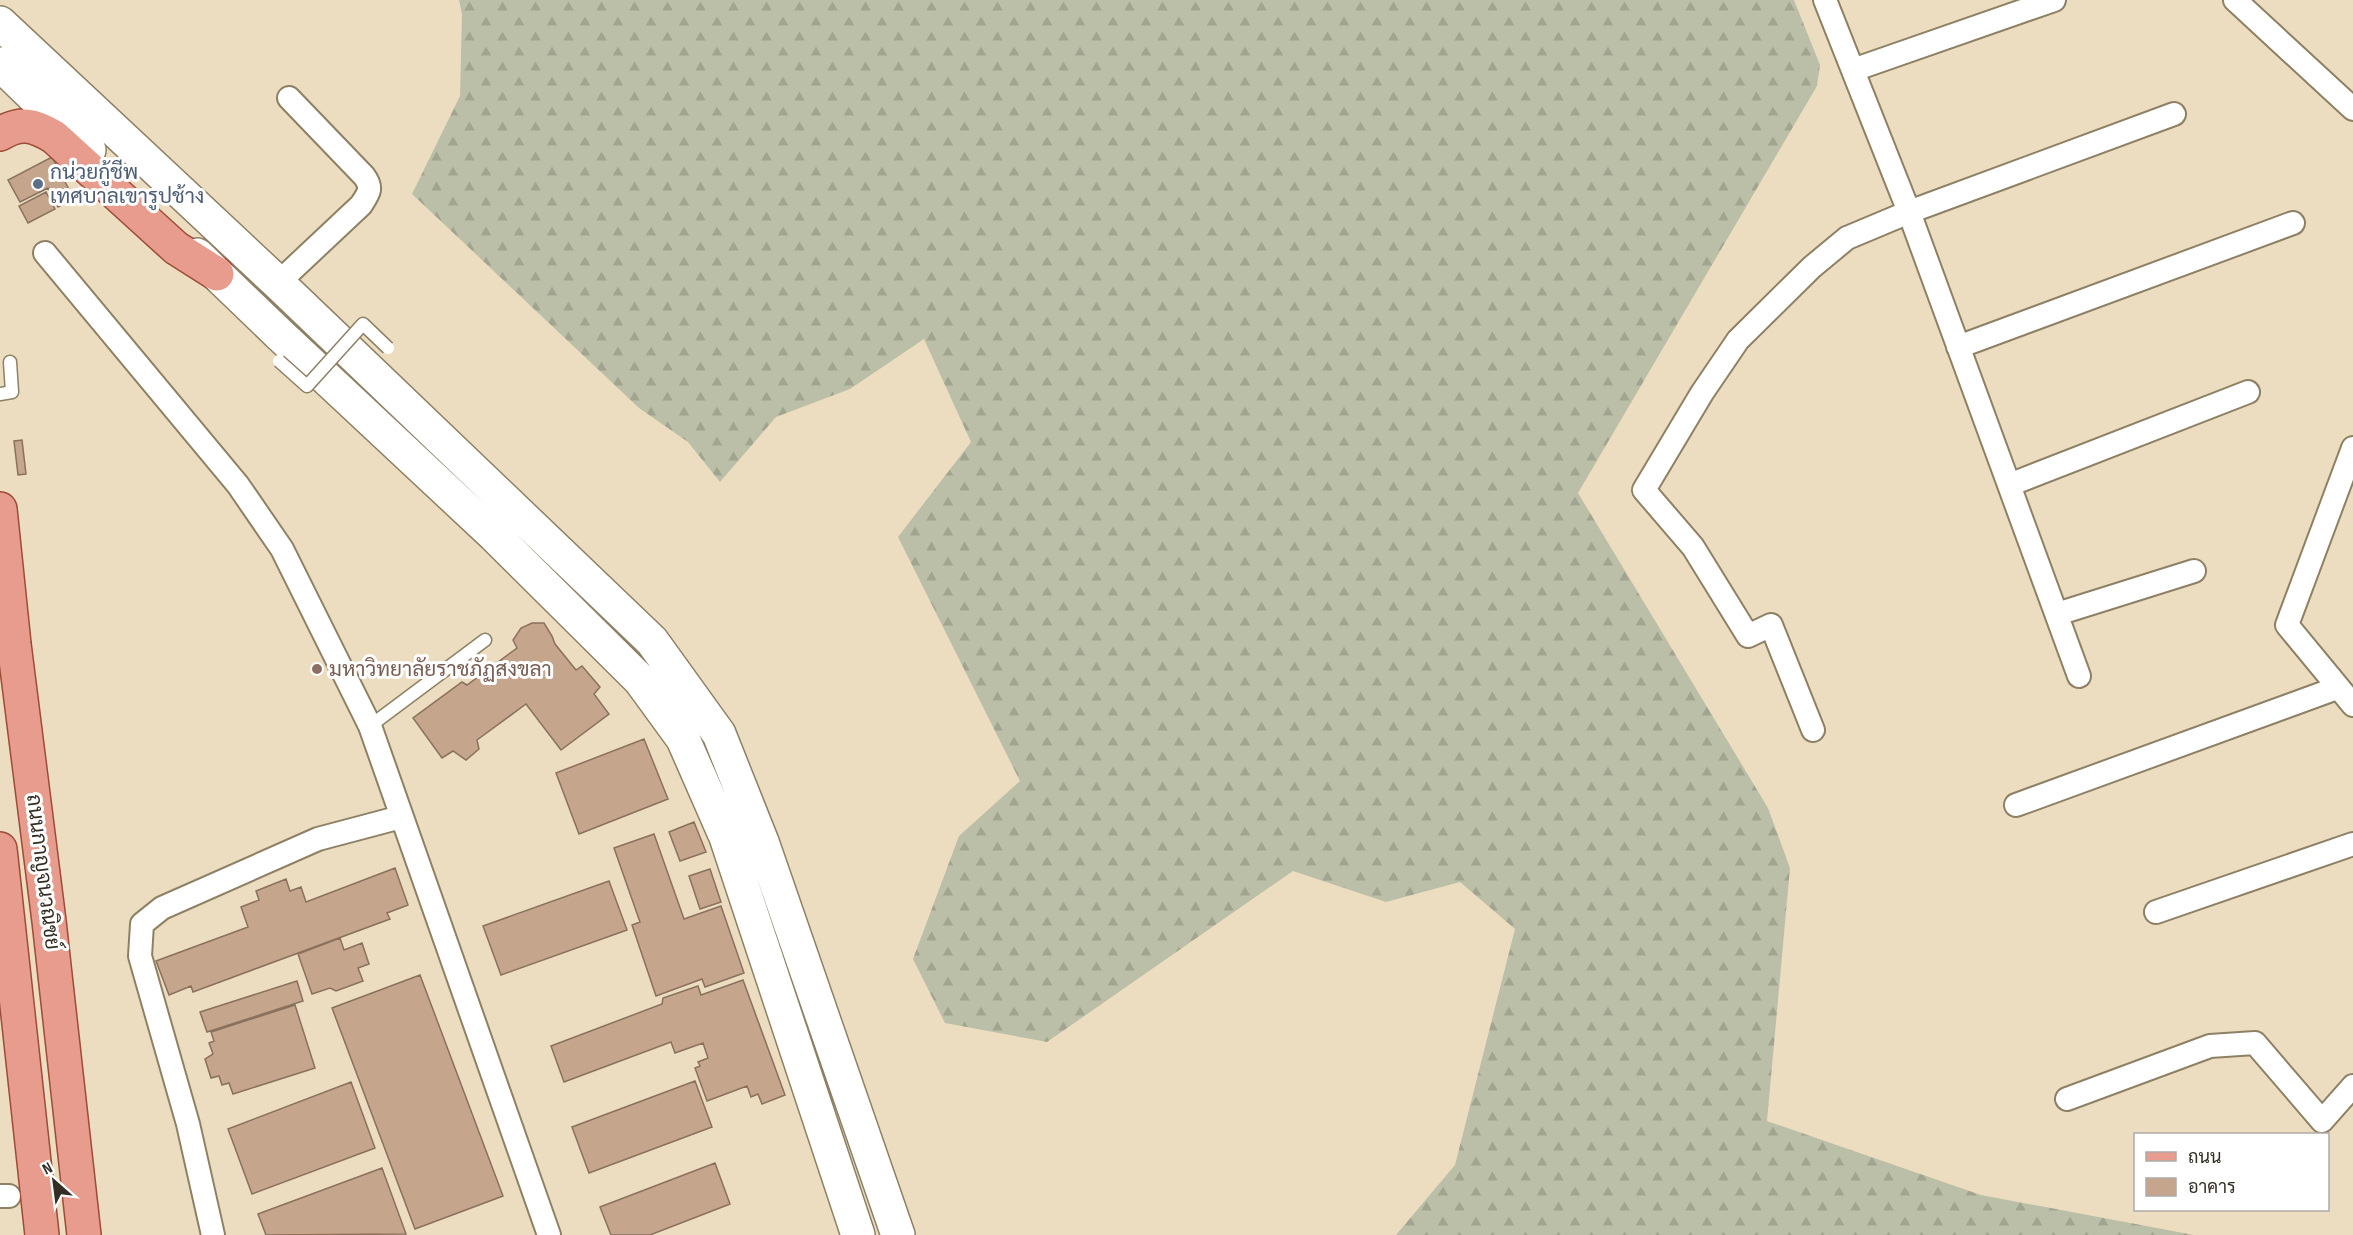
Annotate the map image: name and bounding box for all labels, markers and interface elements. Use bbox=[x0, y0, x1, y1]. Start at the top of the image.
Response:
place label: กน่วยกู้ชีพ เทศบาลเขารูปช้าง bbox=[50, 159, 204, 211]
marker: กน่วยกู้ชีพ เทศบาลเขารูปช้าง bbox=[31, 177, 45, 191]
place label: มหาวิทยาลัยราชภัฏสงขลา bbox=[329, 657, 552, 682]
marker: มหาวิทยาลัยราชภัฏสงขลา bbox=[310, 662, 324, 676]
street label: ถนนกาญจนวณิชย์ bbox=[21, 792, 67, 951]
legend bbox=[2134, 1133, 2329, 1211]
text: ถนน bbox=[2188, 1147, 2221, 1168]
north arrow bbox=[24, 1151, 84, 1211]
text: N bbox=[39, 1159, 56, 1179]
text: อาคาร bbox=[2188, 1177, 2236, 1198]

